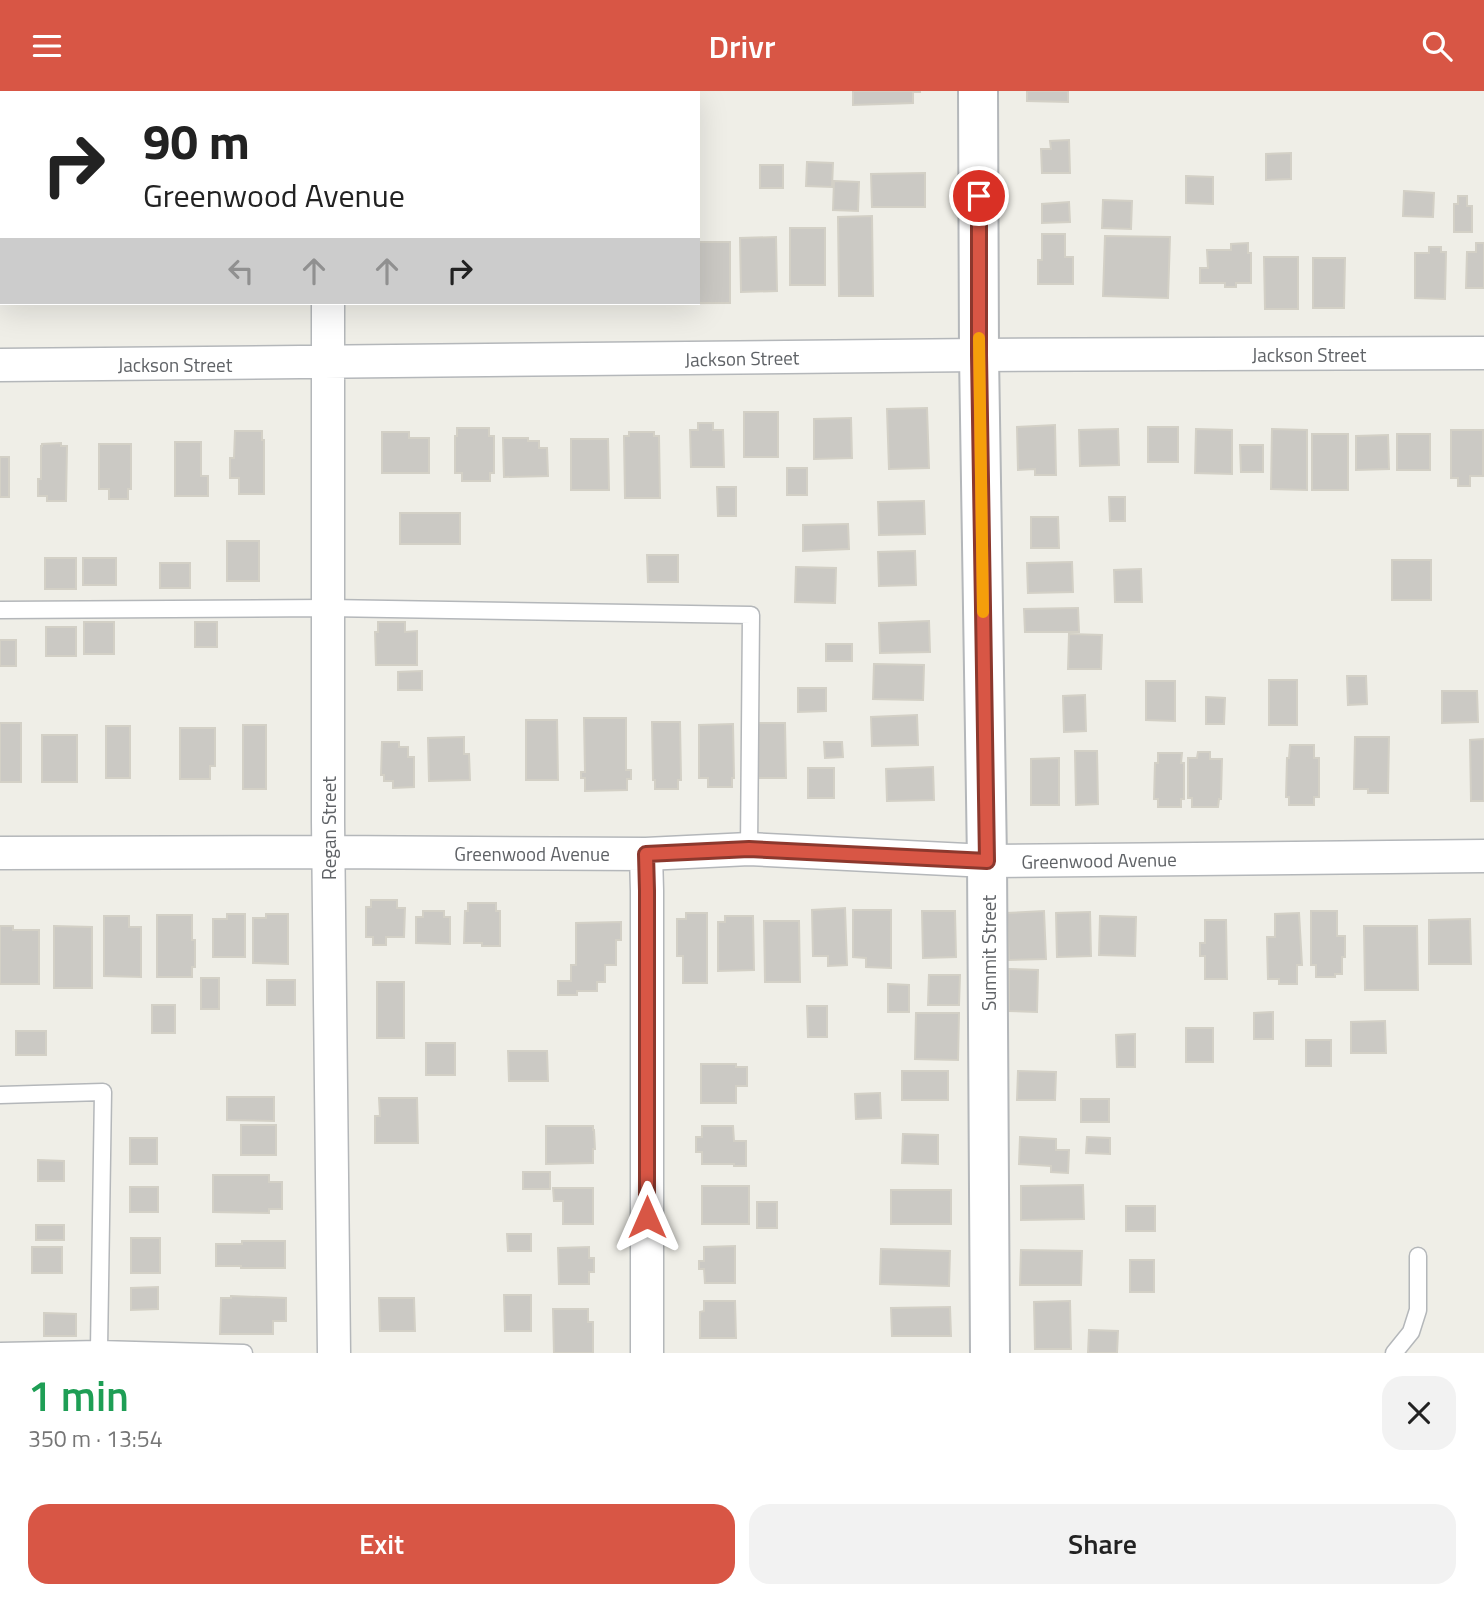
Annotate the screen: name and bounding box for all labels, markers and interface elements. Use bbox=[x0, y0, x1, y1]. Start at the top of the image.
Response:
text: Drivr bbox=[708, 22, 776, 70]
icon: menu bbox=[28, 27, 66, 65]
icon: search bbox=[1418, 27, 1456, 65]
text: 90 m bbox=[143, 103, 250, 178]
icon: right bbox=[28, 119, 119, 210]
pin bbox=[949, 166, 1009, 226]
text: Greenwood Avenue bbox=[143, 171, 405, 219]
icon: arrive bbox=[960, 177, 998, 215]
icon: left bbox=[222, 252, 260, 290]
icon: ahead bbox=[295, 252, 333, 290]
icon: ahead bbox=[368, 252, 406, 290]
icon: right bbox=[441, 252, 479, 290]
street label: Jackson Street bbox=[1252, 340, 1367, 369]
street label: Jackson Street bbox=[684, 342, 800, 373]
street label: Jackson Street bbox=[118, 350, 233, 379]
street label: Regan Street bbox=[314, 776, 343, 880]
street label: Greenwood Avenue bbox=[454, 839, 610, 868]
street label: Greenwood Avenue bbox=[1021, 844, 1177, 876]
street label: Summit Street bbox=[974, 895, 1003, 1011]
position arrow bbox=[610, 1180, 684, 1254]
text: 1 min bbox=[28, 1363, 129, 1427]
button: close bbox=[1382, 1376, 1456, 1450]
text: 350 m · 13:54 bbox=[28, 1421, 163, 1456]
button: Exit bbox=[28, 1504, 735, 1584]
button: Share bbox=[749, 1504, 1456, 1584]

